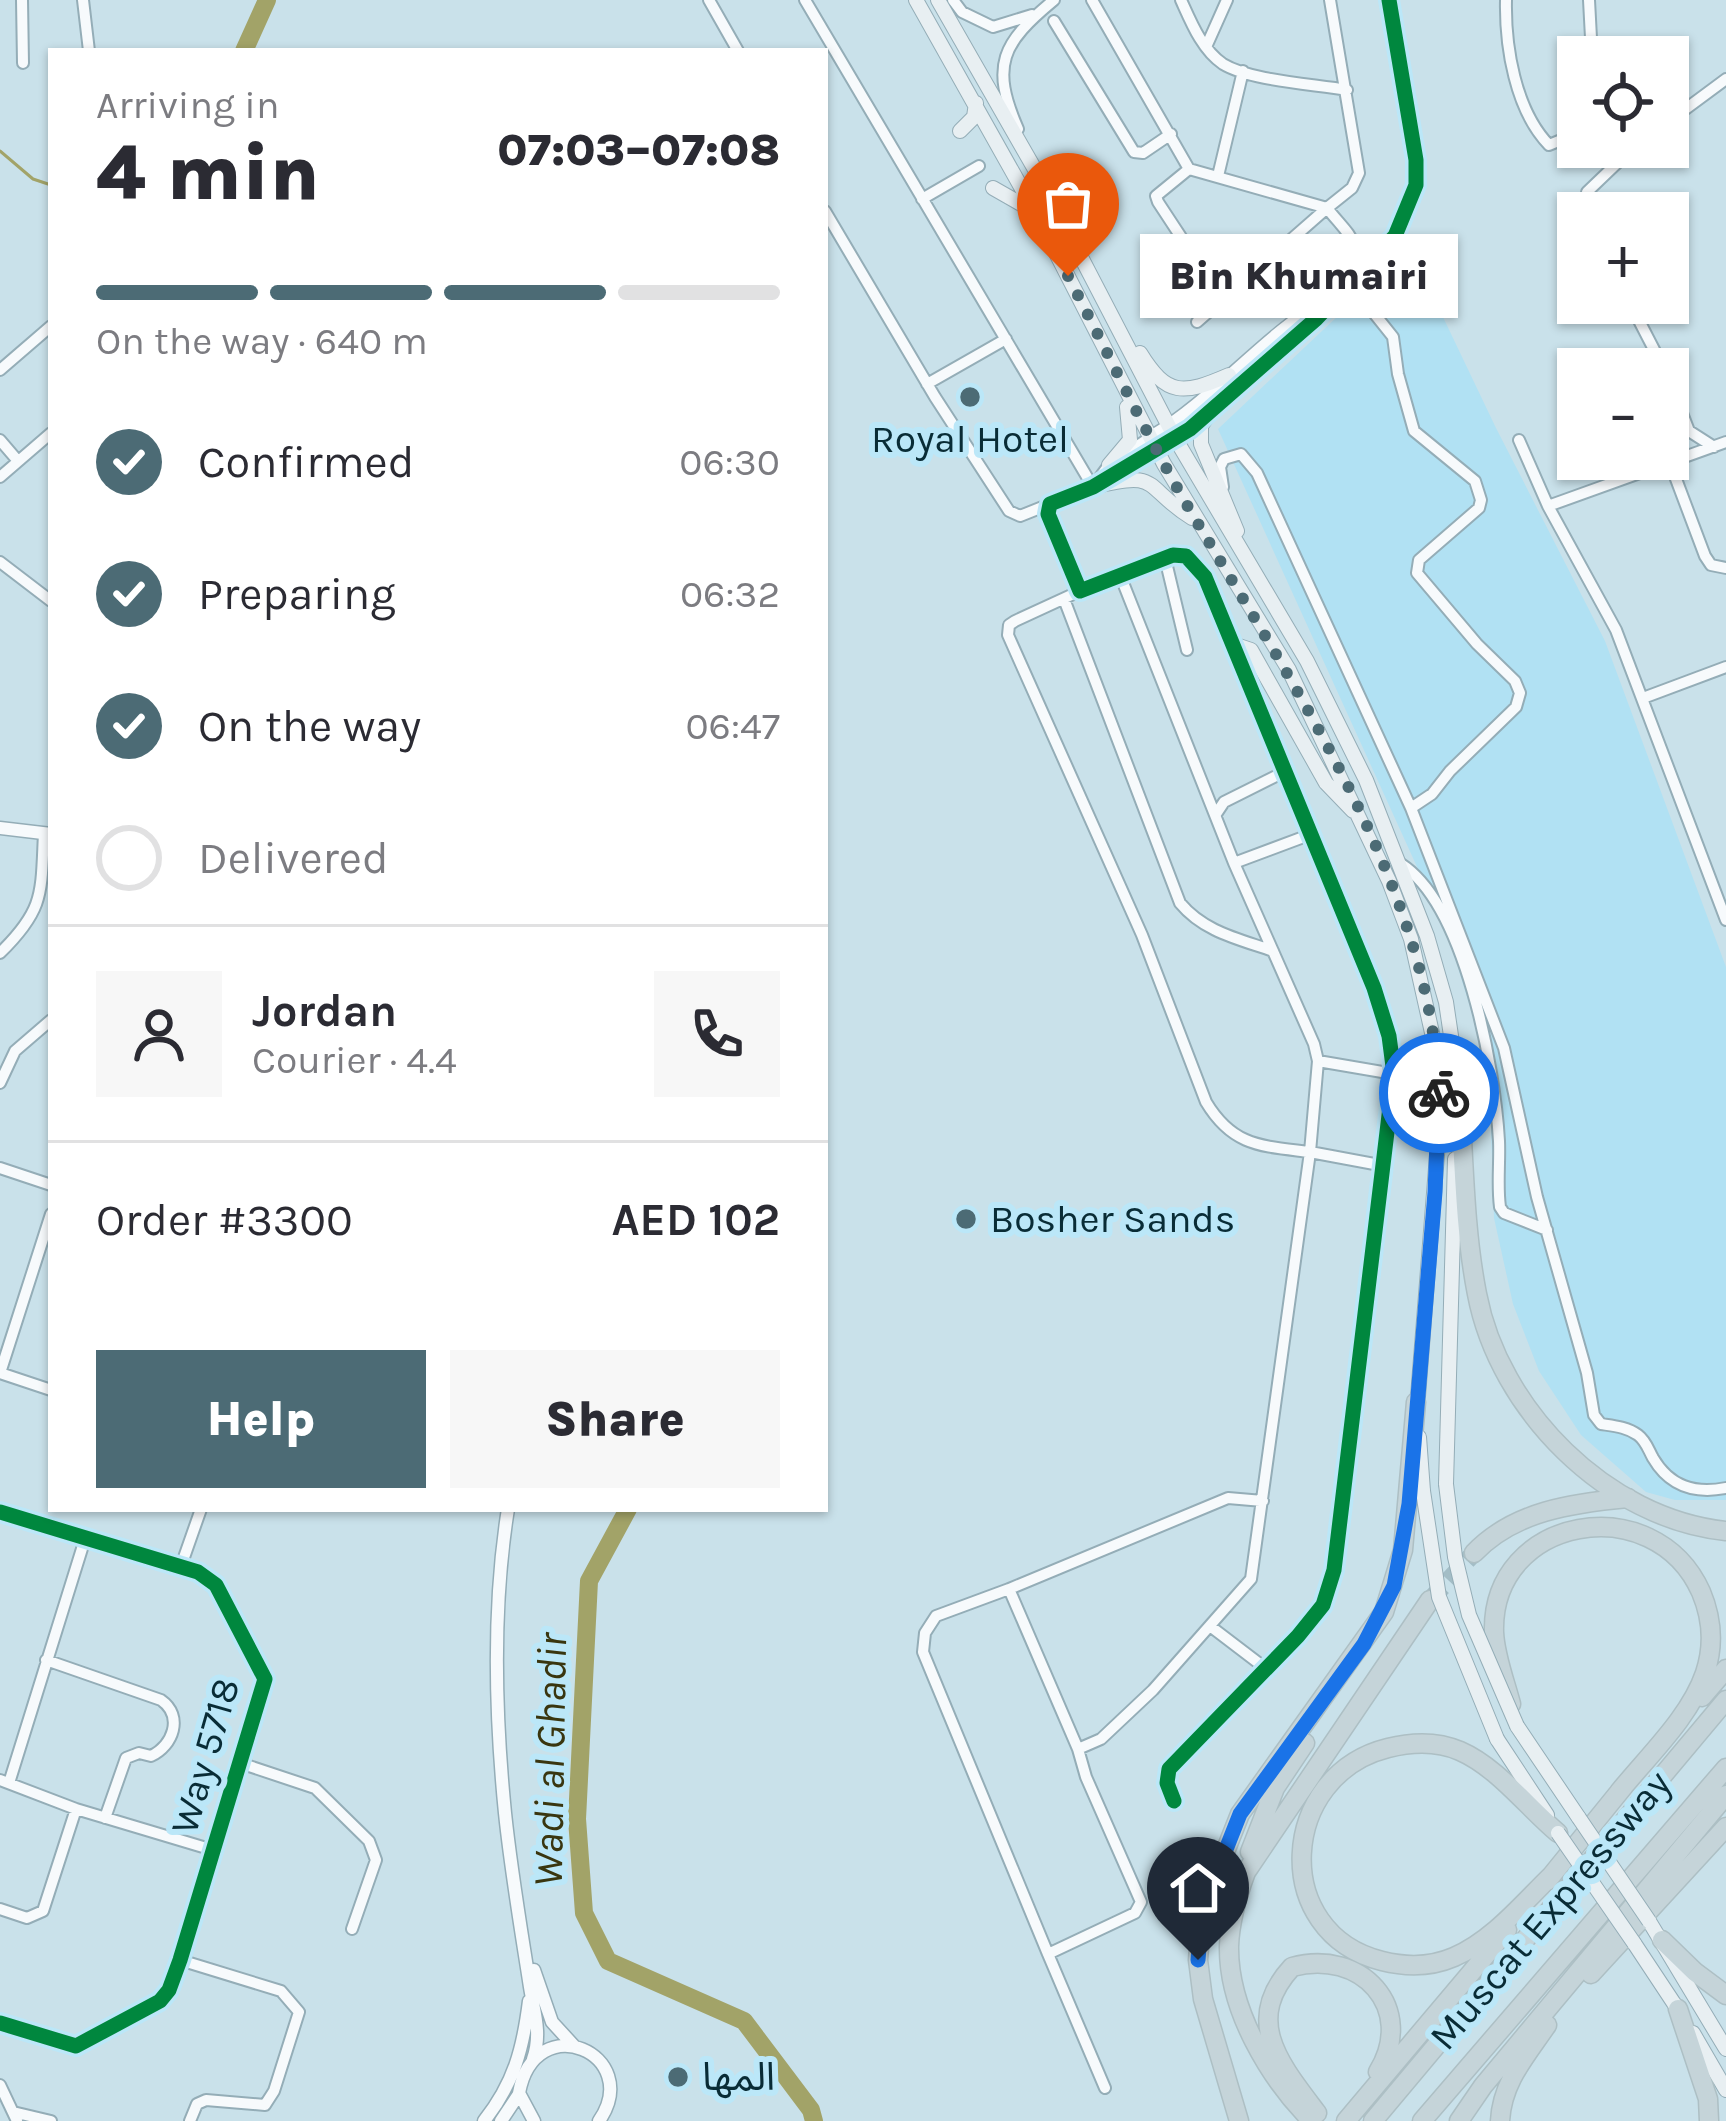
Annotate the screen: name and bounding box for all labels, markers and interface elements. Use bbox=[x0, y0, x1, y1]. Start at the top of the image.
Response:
map controls bbox=[1557, 36, 1689, 480]
button: locate bbox=[1557, 36, 1689, 168]
text: Arriving in bbox=[96, 82, 279, 128]
text: 07:03–07:08 bbox=[497, 124, 780, 176]
text: 4 min bbox=[96, 127, 320, 219]
pin bbox=[1017, 153, 1119, 276]
icon: bag bbox=[1035, 171, 1101, 237]
button: + bbox=[1557, 192, 1689, 324]
callout: Bin Khumairi bbox=[1140, 234, 1458, 318]
text: Bin Khumairi bbox=[1169, 253, 1429, 299]
text: On the way · 640 m bbox=[96, 318, 428, 364]
button: − bbox=[1557, 348, 1689, 480]
marker: Royal Hotel bbox=[957, 384, 983, 410]
place label: Royal Hotel bbox=[871, 416, 1069, 462]
icon: check bbox=[96, 429, 162, 495]
text: Confirmed bbox=[198, 436, 414, 488]
text: 06:30 bbox=[679, 439, 780, 485]
icon: check bbox=[96, 561, 162, 627]
text: Preparing bbox=[198, 568, 396, 620]
text: 06:32 bbox=[680, 571, 780, 617]
icon: check bbox=[96, 693, 162, 759]
text: On the way bbox=[198, 700, 421, 752]
text: 06:47 bbox=[685, 703, 780, 749]
text: Delivered bbox=[198, 832, 389, 884]
button: person bbox=[96, 971, 222, 1097]
button: phone bbox=[654, 971, 780, 1097]
text: Jordan bbox=[252, 985, 397, 1037]
courier bbox=[1379, 1033, 1499, 1153]
text: Courier · 4.4 bbox=[252, 1037, 457, 1083]
icon: bike bbox=[1406, 1060, 1472, 1126]
text: Order #3300 bbox=[96, 1194, 353, 1246]
text: AED 102 bbox=[611, 1194, 780, 1246]
place label: Bosher Sands bbox=[990, 1196, 1235, 1242]
marker: Bosher Sands bbox=[953, 1206, 979, 1232]
button: Help bbox=[96, 1350, 426, 1488]
button: Share bbox=[450, 1350, 780, 1488]
water label: Wadi al Ghadir bbox=[523, 1631, 577, 1887]
street label: Way 5718 bbox=[161, 1673, 249, 1839]
street label: Muscat Expressway bbox=[1420, 1761, 1680, 2059]
pin bbox=[1147, 1837, 1249, 1960]
icon: home bbox=[1165, 1855, 1231, 1921]
place label: المها bbox=[702, 2054, 775, 2100]
marker: المها bbox=[665, 2064, 691, 2090]

